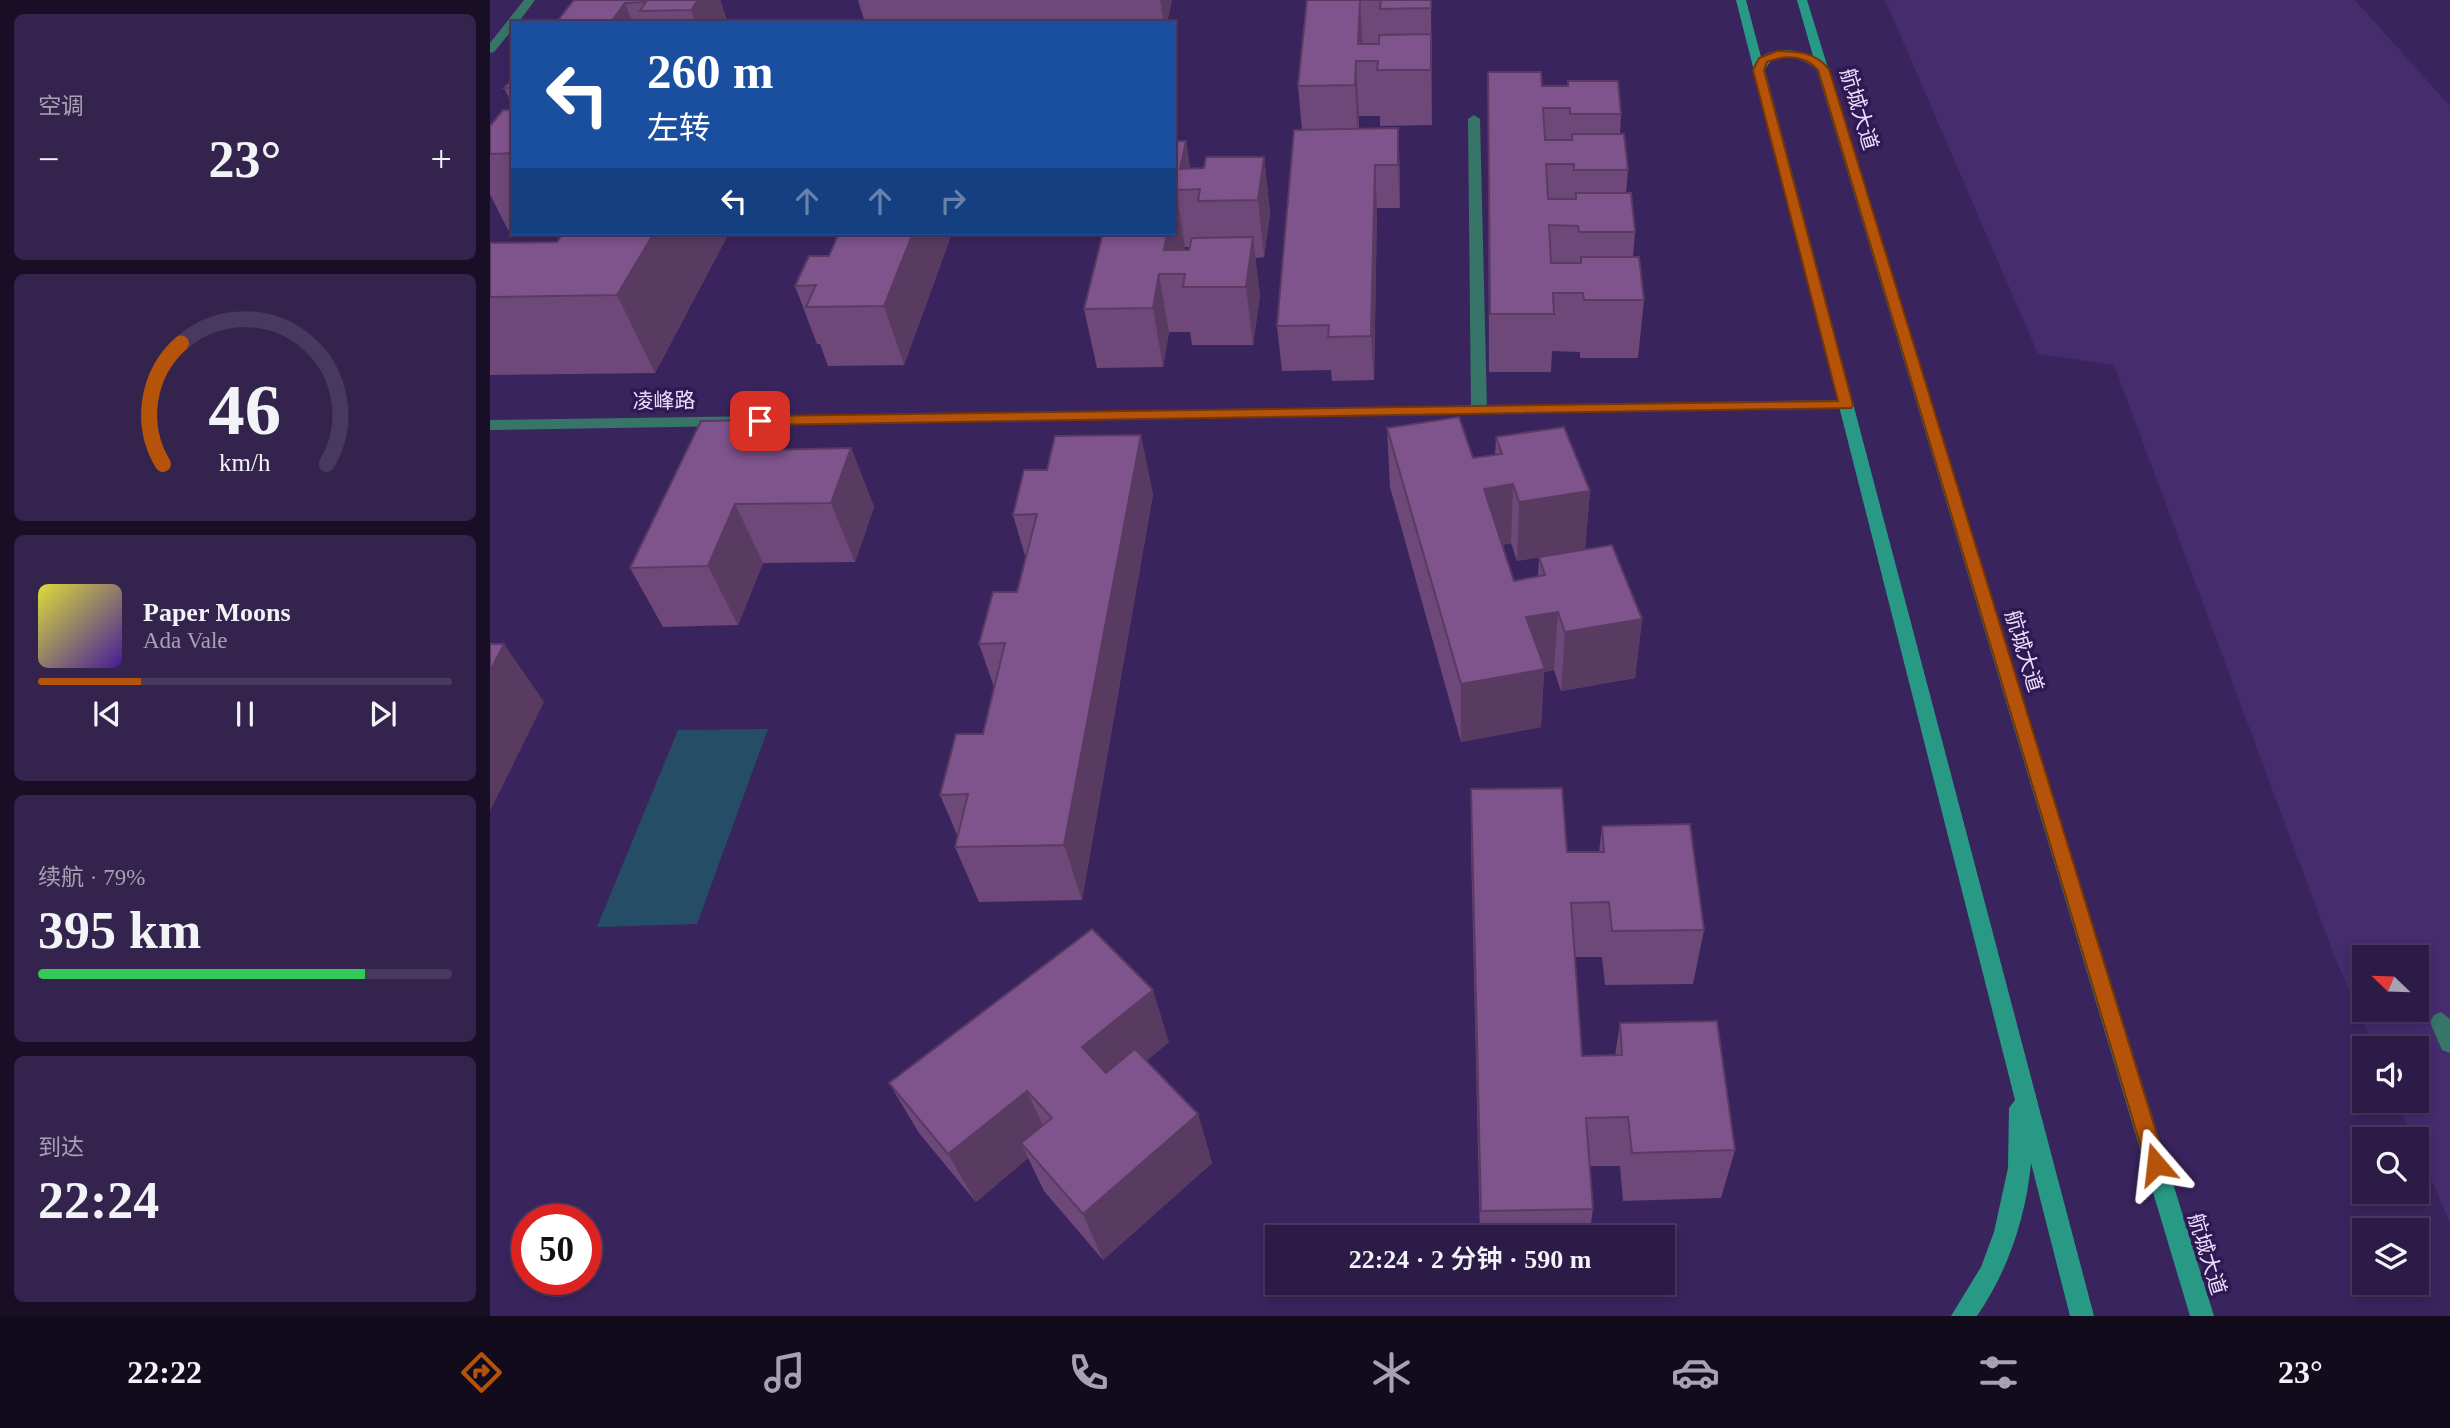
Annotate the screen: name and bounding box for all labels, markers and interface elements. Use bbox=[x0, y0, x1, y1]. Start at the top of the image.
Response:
text: 260 m bbox=[647, 44, 774, 99]
icon: left bbox=[532, 49, 623, 140]
street label: 航城大道 bbox=[1835, 65, 1883, 153]
text: 空调 bbox=[38, 94, 84, 119]
text: 左转 bbox=[647, 110, 711, 146]
text: 23° bbox=[209, 131, 281, 188]
text: − bbox=[38, 138, 59, 180]
text: + bbox=[431, 138, 452, 180]
icon: left bbox=[715, 182, 753, 220]
icon: ahead bbox=[788, 182, 826, 220]
icon: ahead bbox=[861, 182, 899, 220]
icon: right bbox=[934, 182, 972, 220]
text: 46 bbox=[209, 369, 281, 450]
street label: 凌峰路 bbox=[632, 388, 696, 414]
pin bbox=[730, 391, 790, 451]
icon: arrive bbox=[741, 402, 779, 440]
text: km/h bbox=[219, 448, 271, 475]
text: Paper Moons bbox=[143, 598, 291, 627]
street label: 航城大道 bbox=[2000, 607, 2048, 695]
text: Ada Vale bbox=[143, 628, 228, 653]
icon: previous bbox=[88, 695, 126, 733]
icon: pause bbox=[226, 695, 264, 733]
icon: next bbox=[364, 695, 402, 733]
text: 续航 · 79% bbox=[38, 865, 145, 890]
text: 395 km bbox=[38, 902, 201, 959]
north arrow bbox=[2352, 945, 2429, 1022]
map controls bbox=[2352, 945, 2429, 1295]
button: sound bbox=[2352, 1036, 2429, 1113]
position arrow bbox=[2119, 1127, 2193, 1201]
button: search bbox=[2352, 1127, 2429, 1204]
text: 到达 bbox=[38, 1135, 84, 1160]
text: 22:24 bbox=[38, 1172, 159, 1229]
speed limit sign: 50 bbox=[511, 1204, 602, 1295]
street label: 航城大道 bbox=[2183, 1210, 2231, 1298]
button: layers bbox=[2352, 1218, 2429, 1295]
text: 22:24 · 2 分钟 · 590 m bbox=[1349, 1245, 1591, 1274]
icon: directions bbox=[457, 1348, 506, 1397]
icon: music bbox=[760, 1348, 809, 1397]
icon: phone bbox=[1064, 1348, 1113, 1397]
icon: climate bbox=[1367, 1348, 1416, 1397]
icon: car bbox=[1671, 1348, 1720, 1397]
icon: filters bbox=[1974, 1348, 2023, 1397]
text: 22:22 bbox=[127, 1354, 202, 1390]
text: 23° bbox=[2278, 1354, 2323, 1390]

